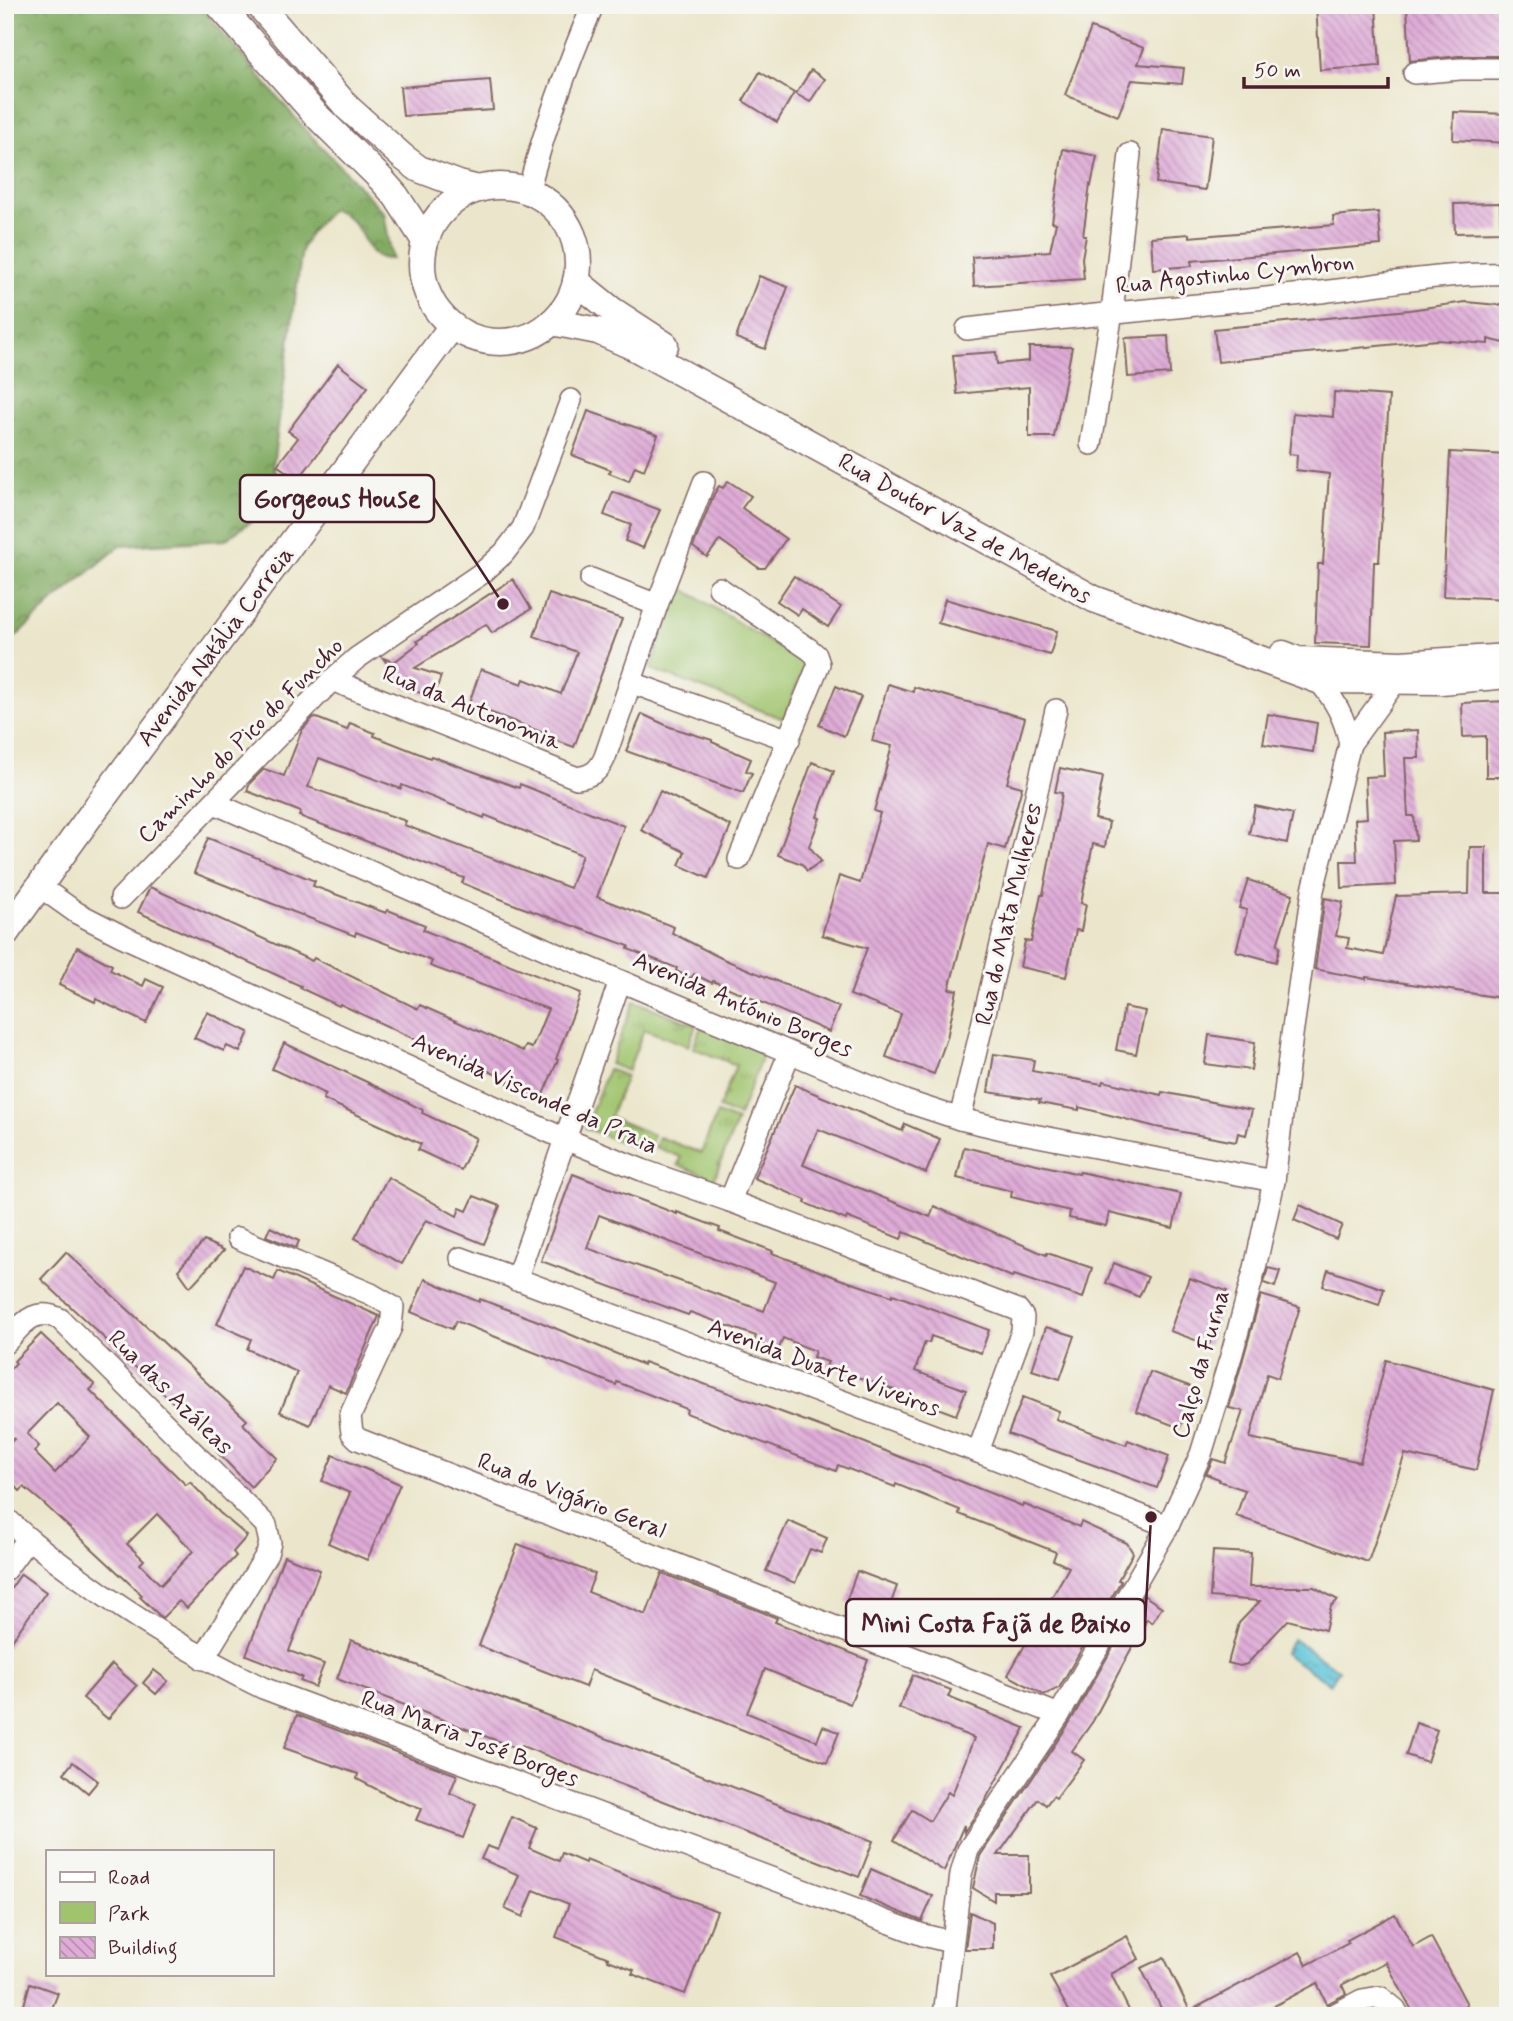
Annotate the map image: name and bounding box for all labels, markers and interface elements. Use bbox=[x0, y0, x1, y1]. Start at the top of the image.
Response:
scale bar bbox=[1244, 46, 1387, 90]
text: 50 m bbox=[1254, 57, 1301, 85]
street label: Rua Agostinho Cymbron bbox=[1115, 247, 1356, 302]
street label: Rua Doutor Vaz de Medeiros bbox=[832, 447, 1097, 612]
callout: Gorgeous House bbox=[240, 475, 434, 522]
text: Gorgeous House bbox=[253, 483, 421, 520]
street label: Avenida Natália Correia bbox=[131, 541, 302, 753]
street label: Caminho do Pico do Funcho bbox=[131, 631, 351, 851]
street label: Rua da Autonomia bbox=[378, 658, 566, 759]
street label: Rua do Mata Mulheres bbox=[969, 800, 1050, 1028]
street label: Avenida António Borges bbox=[627, 945, 857, 1068]
street label: Avenida Visconde da Praia bbox=[407, 1026, 662, 1163]
street label: Calço da Furna bbox=[1165, 1286, 1237, 1442]
street label: Avenida Duarte Viveiros bbox=[703, 1312, 944, 1425]
street label: Rua das Azáleas bbox=[101, 1324, 239, 1463]
street label: Rua do Vigário Geral bbox=[472, 1446, 670, 1548]
callout: Mini Costa Fajã de Baixo bbox=[846, 1599, 1145, 1646]
text: Mini Costa Fajã de Baixo bbox=[861, 1608, 1131, 1642]
street label: Rua Maria José Borges bbox=[356, 1684, 583, 1797]
legend bbox=[46, 1850, 273, 1976]
text: Road bbox=[108, 1864, 150, 1892]
text: Park bbox=[108, 1900, 150, 1928]
text: Building bbox=[108, 1934, 178, 1964]

